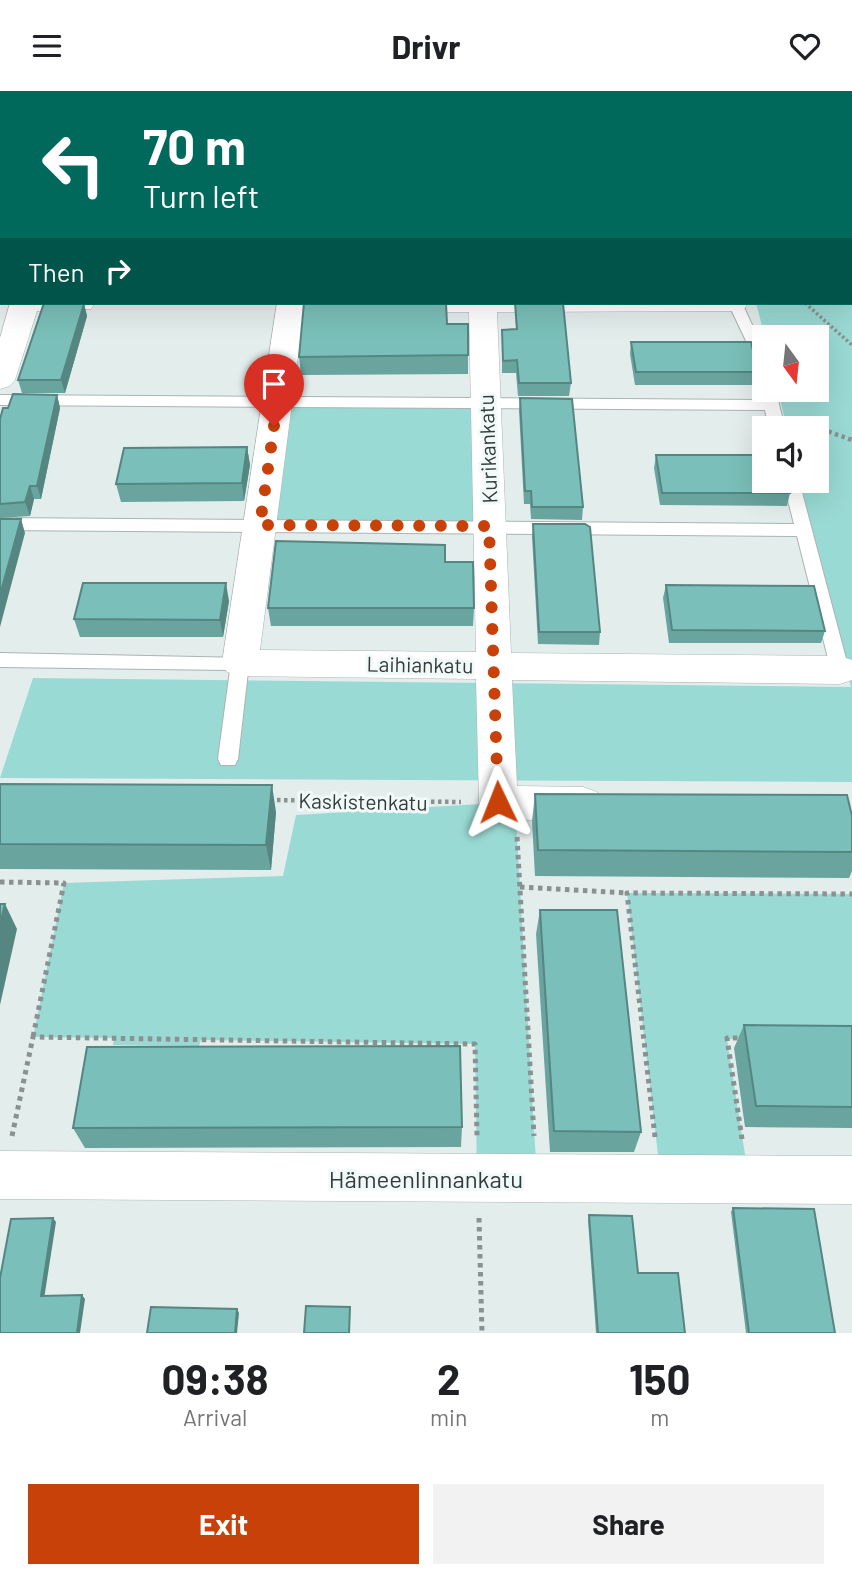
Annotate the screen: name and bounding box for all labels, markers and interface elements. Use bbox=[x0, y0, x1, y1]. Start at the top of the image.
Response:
icon: menu bbox=[28, 27, 66, 65]
text: Drivr bbox=[391, 27, 461, 65]
icon: heart bbox=[786, 27, 824, 65]
text: 70 m bbox=[143, 116, 246, 175]
icon: left bbox=[28, 119, 119, 210]
text: Turn left bbox=[143, 176, 260, 214]
icon: right bbox=[99, 252, 137, 290]
text: Then bbox=[28, 256, 85, 287]
north arrow bbox=[752, 325, 830, 403]
map controls bbox=[752, 325, 829, 493]
pin bbox=[244, 354, 304, 426]
icon: arrive bbox=[255, 365, 293, 403]
street label: Kurikankatu bbox=[473, 394, 501, 504]
button: sound bbox=[752, 416, 829, 493]
street label: Laihiankatu bbox=[366, 651, 474, 677]
position arrow bbox=[461, 765, 535, 839]
street label: Kaskistenkatu bbox=[298, 787, 428, 815]
street label: Hämeenlinnankatu bbox=[329, 1164, 523, 1193]
text: 09:38 bbox=[162, 1353, 269, 1403]
text: 2 bbox=[437, 1353, 461, 1403]
text: 150 bbox=[629, 1353, 690, 1403]
text: Arrival bbox=[183, 1403, 247, 1431]
text: min bbox=[430, 1403, 467, 1431]
text: m bbox=[650, 1403, 669, 1431]
button: Exit bbox=[28, 1484, 419, 1564]
button: Share bbox=[433, 1484, 824, 1564]

